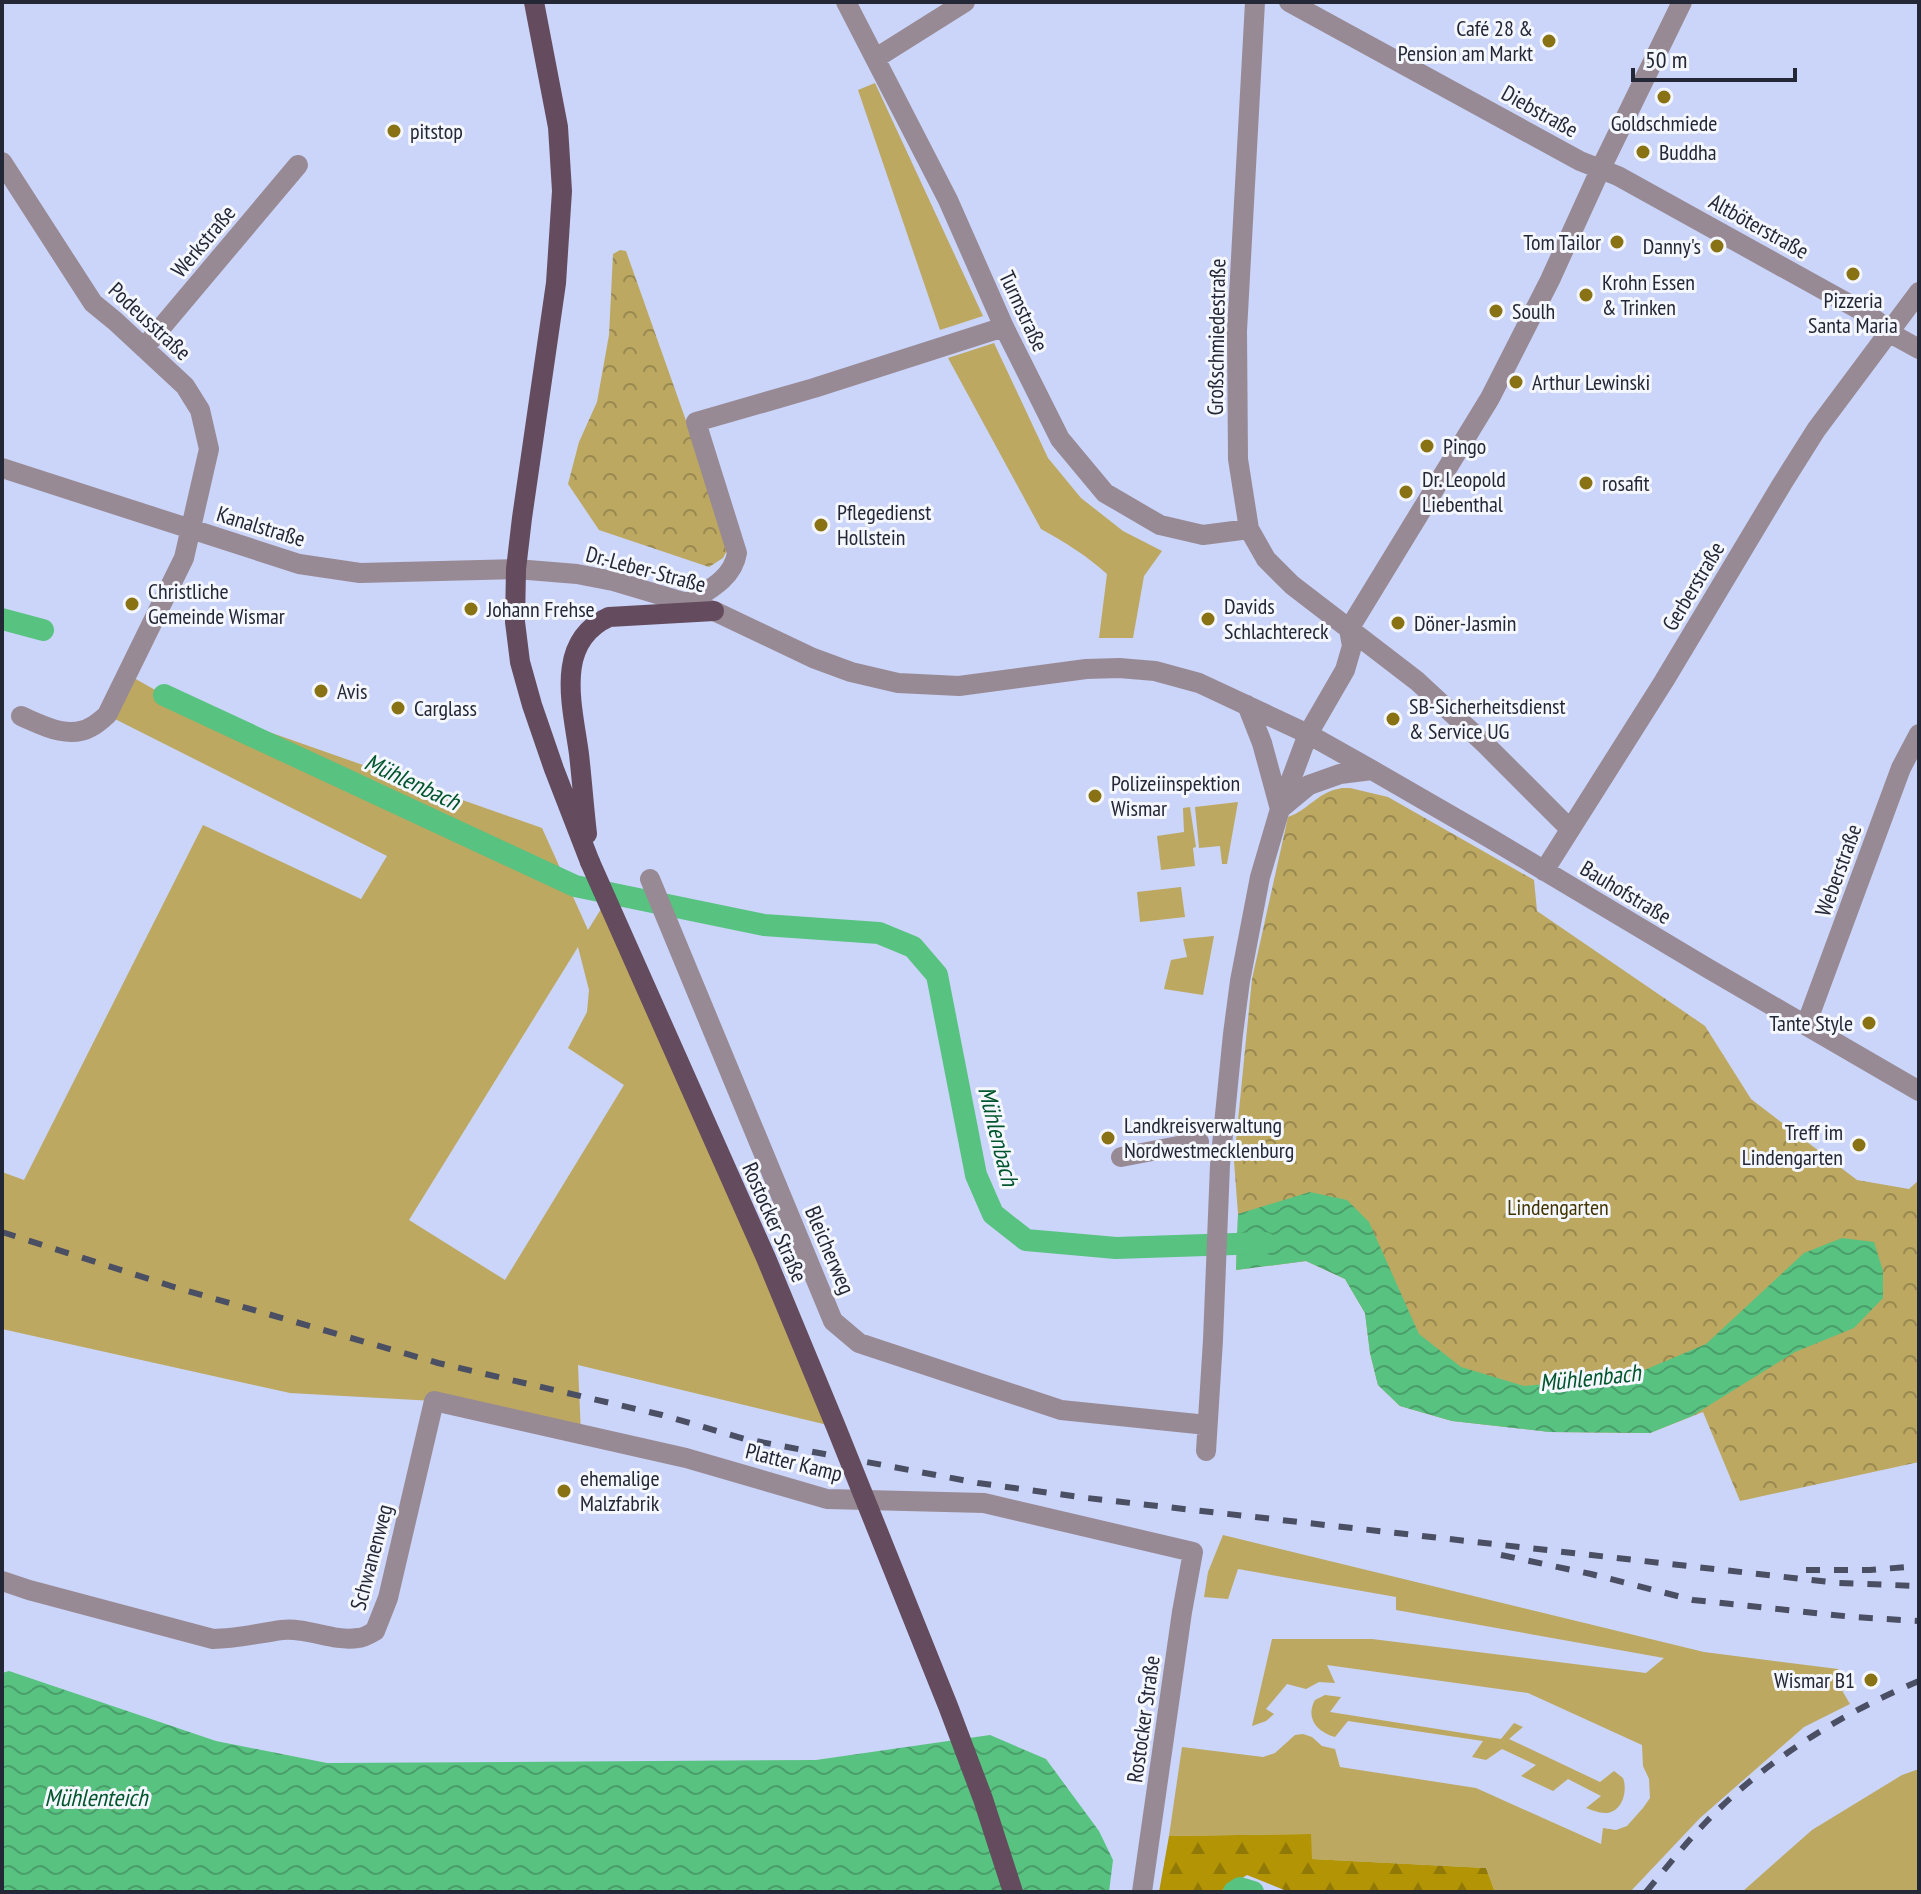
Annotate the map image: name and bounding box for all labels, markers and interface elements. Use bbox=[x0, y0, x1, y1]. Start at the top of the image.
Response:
place label: Café 28 & Pension am Markt bbox=[1398, 14, 1533, 67]
marker: Café 28 & Pension am Markt bbox=[1540, 32, 1558, 50]
scale bar bbox=[1633, 32, 1795, 82]
text: 50 m bbox=[1645, 44, 1687, 75]
street label: Diebstraße bbox=[1497, 79, 1583, 143]
marker: Goldschmiede bbox=[1655, 88, 1673, 106]
place label: Goldschmiede bbox=[1611, 109, 1717, 137]
place label: pitstop bbox=[410, 117, 463, 145]
marker: pitstop bbox=[385, 122, 403, 140]
place label: Buddha bbox=[1659, 138, 1716, 166]
marker: Buddha bbox=[1634, 143, 1652, 161]
street label: Altböterstraße bbox=[1704, 187, 1814, 265]
street label: Werkstraße bbox=[165, 199, 241, 283]
place label: Tom Tailor bbox=[1523, 228, 1601, 256]
place label: Danny's bbox=[1643, 232, 1701, 260]
marker: Tom Tailor bbox=[1608, 233, 1626, 251]
marker: Danny's bbox=[1708, 237, 1726, 255]
street label: Großschmiedestraße bbox=[1201, 258, 1231, 416]
marker: Pizzeria Santa Maria bbox=[1844, 265, 1862, 283]
street label: Turmstraße bbox=[993, 266, 1055, 356]
place label: Krohn Essen & Trinken bbox=[1602, 268, 1695, 321]
street label: Podeusstraße bbox=[103, 276, 197, 366]
marker: Krohn Essen & Trinken bbox=[1577, 286, 1595, 304]
place label: Pizzeria Santa Maria bbox=[1808, 286, 1898, 339]
place label: Soulh bbox=[1512, 297, 1555, 325]
marker: Soulh bbox=[1487, 302, 1505, 320]
place label: Arthur Lewinski bbox=[1532, 368, 1650, 396]
marker: Arthur Lewinski bbox=[1507, 373, 1525, 391]
place label: Pingo bbox=[1443, 432, 1486, 460]
marker: Pingo bbox=[1418, 437, 1436, 455]
place label: Dr. Leopold Liebenthal bbox=[1422, 465, 1506, 518]
place label: rosafit bbox=[1602, 469, 1649, 497]
marker: rosafit bbox=[1577, 474, 1595, 492]
marker: Dr. Leopold Liebenthal bbox=[1397, 483, 1415, 501]
place label: Pflegedienst Hollstein bbox=[837, 498, 931, 551]
street label: Kanalstraße bbox=[213, 499, 309, 553]
marker: Pflegedienst Hollstein bbox=[812, 516, 830, 534]
street label: Gerberstraße bbox=[1656, 536, 1730, 636]
street label: Dr.-Leber-Straße bbox=[583, 540, 709, 598]
place label: Christliche Gemeinde Wismar bbox=[148, 577, 285, 630]
place label: Davids Schlachtereck bbox=[1224, 592, 1329, 645]
marker: Christliche Gemeinde Wismar bbox=[123, 595, 141, 613]
place label: Johann Frehse bbox=[486, 595, 595, 623]
marker: Johann Frehse bbox=[462, 600, 480, 618]
place label: Döner-Jasmin bbox=[1414, 609, 1517, 637]
marker: Davids Schlachtereck bbox=[1199, 610, 1217, 628]
marker: Döner-Jasmin bbox=[1389, 614, 1407, 632]
place label: Avis bbox=[337, 677, 367, 705]
marker: Avis bbox=[312, 682, 330, 700]
place label: SB-Sicherheitsdienst & Service UG bbox=[1409, 692, 1566, 745]
place label: Carglass bbox=[414, 694, 477, 722]
marker: Carglass bbox=[389, 699, 407, 717]
marker: SB-Sicherheitsdienst & Service UG bbox=[1384, 710, 1402, 728]
water label: Mühlenbach bbox=[360, 746, 466, 818]
place label: Polizeiinspektion Wismar bbox=[1111, 769, 1240, 822]
marker: Polizeiinspektion Wismar bbox=[1086, 787, 1104, 805]
street label: Weberstraße bbox=[1808, 820, 1868, 920]
street label: Bauhofstraße bbox=[1575, 854, 1677, 930]
place label: Tante Style bbox=[1769, 1009, 1853, 1037]
marker: Tante Style bbox=[1860, 1014, 1878, 1032]
water label: Mühlenbach bbox=[971, 1083, 1026, 1190]
place label: Landkreisverwaltung Nordwestmecklenburg bbox=[1124, 1111, 1294, 1164]
place label: Treff im Lindengarten bbox=[1742, 1118, 1843, 1171]
marker: Landkreisverwaltung Nordwestmecklenburg bbox=[1099, 1129, 1117, 1147]
marker: Treff im Lindengarten bbox=[1850, 1136, 1868, 1154]
street label: Rostocker Straße bbox=[736, 1158, 814, 1286]
park label: Lindengarten bbox=[1507, 1193, 1609, 1221]
street label: Bleicherweg bbox=[799, 1202, 861, 1298]
water label: Mühlenbach bbox=[1538, 1357, 1643, 1398]
street label: Platter Kamp bbox=[743, 1436, 845, 1488]
place label: ehemalige Malzfabrik bbox=[580, 1464, 660, 1517]
marker: ehemalige Malzfabrik bbox=[555, 1482, 573, 1500]
street label: Schwanenweg bbox=[343, 1501, 399, 1613]
street label: Rostocker Straße bbox=[1120, 1654, 1166, 1784]
place label: Wismar B1 bbox=[1774, 1666, 1855, 1694]
marker: Wismar B1 bbox=[1862, 1671, 1880, 1689]
water label: Mühlenteich bbox=[45, 1782, 149, 1813]

